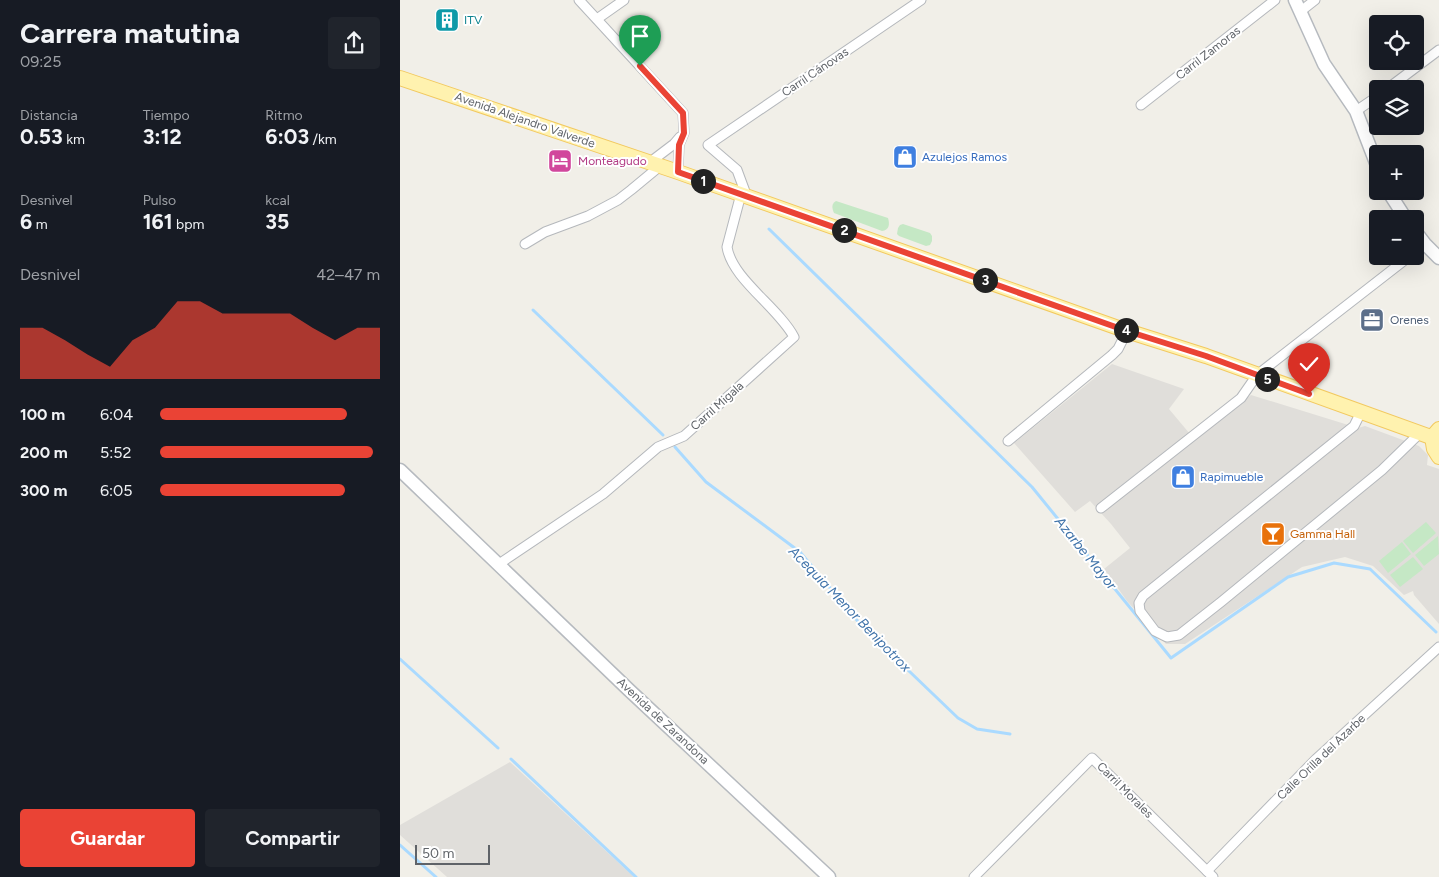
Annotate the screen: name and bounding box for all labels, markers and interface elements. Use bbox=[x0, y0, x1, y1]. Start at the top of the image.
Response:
building icon: ITV bbox=[434, 7, 460, 33]
place label: ITV bbox=[464, 13, 483, 27]
pin bbox=[619, 15, 661, 66]
map controls bbox=[1369, 15, 1424, 265]
button: locate bbox=[1369, 15, 1424, 70]
text: Carrera matutina bbox=[20, 16, 240, 50]
button: share bbox=[328, 17, 380, 69]
icon: arrive bbox=[626, 22, 654, 50]
street label: Carril Zamoras bbox=[1173, 23, 1243, 83]
street label: Carril Cánovas bbox=[779, 44, 851, 99]
text: 09:25 bbox=[20, 52, 62, 71]
button: layers bbox=[1369, 80, 1424, 135]
street label: Avenida Alejandro Valverde bbox=[453, 89, 597, 151]
text: Distancia bbox=[20, 107, 78, 124]
text: Tiempo bbox=[143, 107, 190, 124]
text: Ritmo bbox=[265, 107, 303, 124]
text: 0.53 bbox=[20, 124, 63, 149]
text: 3:12 bbox=[143, 124, 182, 149]
text: 6:03 bbox=[265, 124, 309, 149]
text: km bbox=[63, 131, 85, 148]
text: /km bbox=[309, 131, 337, 148]
shop icon: Azulejos Ramos bbox=[892, 144, 918, 170]
button: + bbox=[1369, 145, 1424, 200]
hotel icon: Monteagudo bbox=[547, 148, 573, 174]
place label: Azulejos Ramos bbox=[922, 150, 1007, 164]
place label: Monteagudo bbox=[578, 154, 647, 168]
pin: 1 bbox=[690, 168, 716, 194]
text: 1 bbox=[701, 173, 706, 190]
text: Desnivel bbox=[20, 192, 73, 209]
text: Pulso bbox=[143, 192, 176, 209]
text: kcal bbox=[265, 192, 290, 209]
text: 6 bbox=[20, 209, 32, 234]
text: 161 bbox=[143, 209, 173, 234]
text: 35 bbox=[265, 209, 289, 234]
button: − bbox=[1369, 210, 1424, 265]
text: m bbox=[32, 216, 48, 233]
text: bpm bbox=[173, 216, 204, 233]
pin: 2 bbox=[832, 218, 856, 242]
text: 2 bbox=[840, 222, 849, 239]
text: Desnivel bbox=[20, 265, 80, 284]
text: 42–47 m bbox=[316, 265, 380, 284]
pin: 3 bbox=[972, 268, 998, 292]
text: 3 bbox=[982, 272, 989, 289]
office icon: Orenes bbox=[1359, 307, 1385, 333]
place label: Orenes bbox=[1390, 313, 1429, 327]
pin: 4 bbox=[1114, 318, 1138, 342]
text: 4 bbox=[1122, 322, 1131, 339]
pin bbox=[1288, 343, 1330, 394]
icon: check bbox=[1295, 350, 1323, 378]
pin: 5 bbox=[1254, 366, 1280, 392]
text: 5 bbox=[1263, 371, 1272, 388]
street label: Carril Migala bbox=[688, 379, 746, 433]
text: 100 m bbox=[20, 405, 65, 424]
text: 6:04 bbox=[100, 405, 133, 424]
text: 200 m bbox=[20, 443, 68, 462]
text: 5:52 bbox=[100, 443, 131, 462]
shop icon: Rapimueble bbox=[1170, 464, 1196, 490]
place label: Rapimueble bbox=[1200, 470, 1264, 484]
text: 300 m bbox=[20, 481, 67, 500]
text: 6:05 bbox=[100, 481, 133, 500]
water label: Azarbe Mayor bbox=[1050, 513, 1121, 594]
bar icon: Gamma Hall bbox=[1260, 521, 1286, 547]
place label: Gamma Hall bbox=[1290, 527, 1355, 541]
water label: Acequia Menor Benipotrox bbox=[784, 542, 914, 676]
street label: Avenida de Zarandona bbox=[614, 675, 712, 767]
street label: Calle Orilla del Azarbe bbox=[1274, 711, 1368, 803]
street label: Carril Morales bbox=[1094, 759, 1156, 821]
button: Guardar bbox=[20, 809, 195, 867]
button: Compartir bbox=[205, 809, 380, 867]
scale bar bbox=[415, 842, 490, 865]
text: 50 m bbox=[422, 845, 454, 862]

